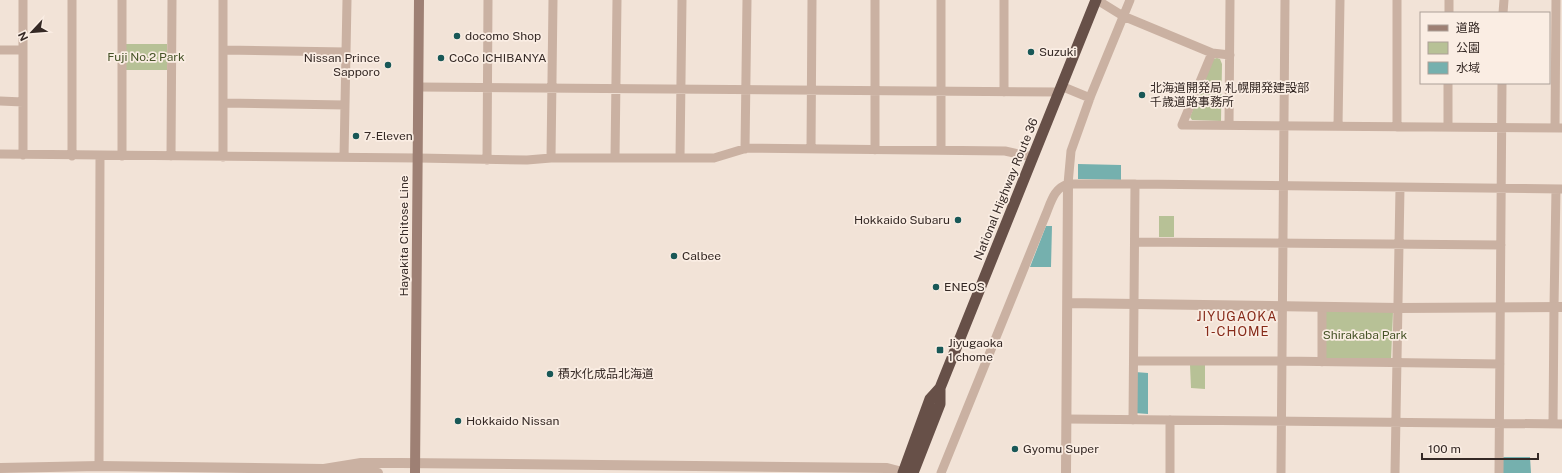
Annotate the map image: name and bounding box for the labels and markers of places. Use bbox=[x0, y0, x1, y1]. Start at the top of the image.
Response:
place label: docomo Shop bbox=[465, 29, 541, 43]
marker: docomo Shop bbox=[452, 31, 462, 41]
place label: Suzuki bbox=[1039, 45, 1077, 59]
marker: Suzuki bbox=[1026, 47, 1036, 57]
place label: Nissan Prince Sapporo bbox=[304, 51, 380, 79]
place label: CoCo ICHIBANYA bbox=[449, 51, 547, 65]
marker: CoCo ICHIBANYA bbox=[436, 53, 446, 63]
marker: Nissan Prince Sapporo bbox=[383, 60, 393, 70]
place label: 北海道開発局 札幌開発建設部 千歳道路事務所 bbox=[1150, 81, 1309, 109]
marker: 北海道開発局 札幌開発建設部 千歳道路事務所 bbox=[1137, 90, 1147, 100]
place label: 7-Eleven bbox=[364, 129, 413, 143]
marker: 7-Eleven bbox=[351, 131, 361, 141]
place label: Hokkaido Subaru bbox=[854, 213, 950, 227]
marker: Hokkaido Subaru bbox=[953, 215, 963, 225]
place label: Calbee bbox=[682, 249, 721, 263]
marker: Calbee bbox=[669, 251, 679, 261]
place label: ENEOS bbox=[944, 280, 985, 294]
marker: ENEOS bbox=[931, 282, 941, 292]
place label: Jiyugaoka 1 chome bbox=[948, 336, 1003, 364]
marker: Jiyugaoka 1 chome bbox=[935, 345, 945, 355]
place label: 積水化成品北海道 bbox=[558, 367, 654, 381]
marker: 積水化成品北海道 bbox=[545, 369, 555, 379]
place label: Hokkaido Nissan bbox=[466, 414, 559, 428]
marker: Hokkaido Nissan bbox=[453, 416, 463, 426]
place label: Gyomu Super bbox=[1023, 442, 1099, 456]
marker: Gyomu Super bbox=[1010, 444, 1020, 454]

